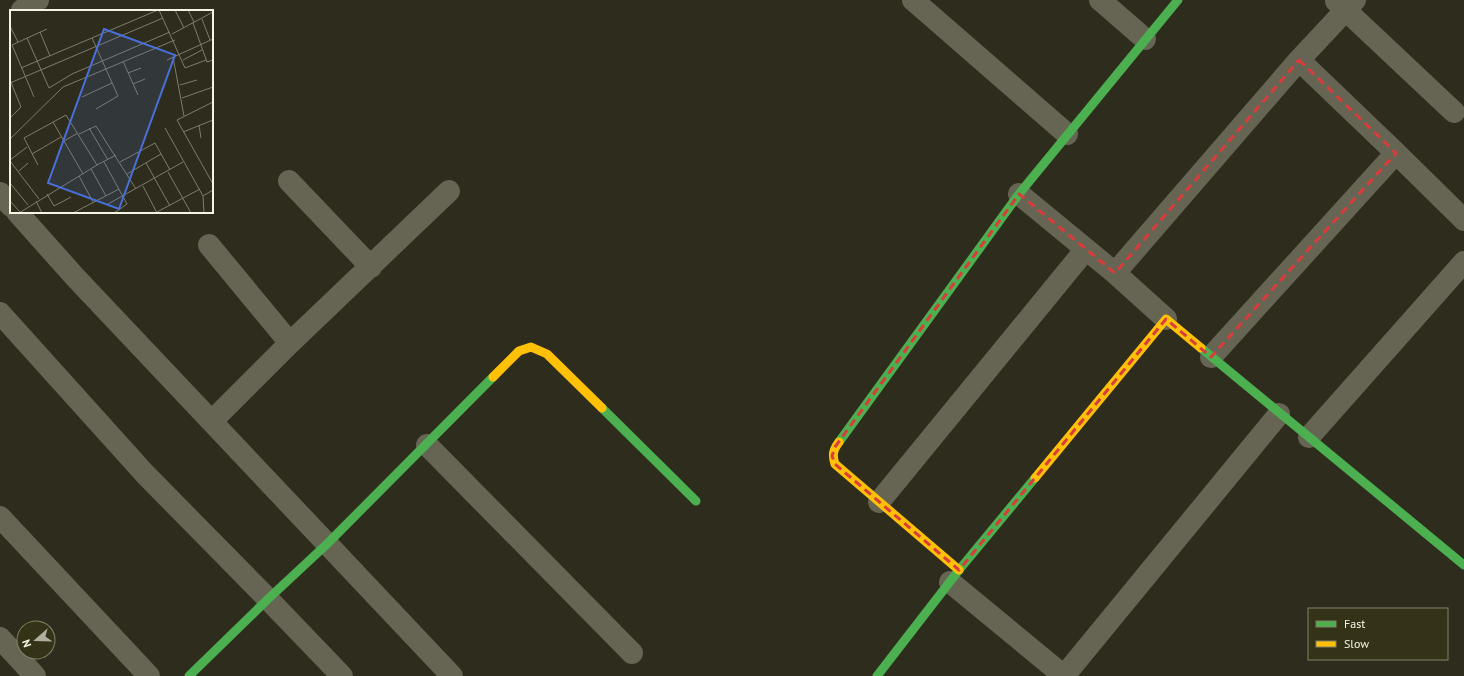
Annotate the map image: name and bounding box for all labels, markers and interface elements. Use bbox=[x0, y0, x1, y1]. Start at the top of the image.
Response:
inset map bbox=[10, 10, 213, 213]
legend bbox=[1308, 608, 1448, 660]
text: Fast bbox=[1344, 616, 1365, 631]
north arrow bbox=[16, 620, 56, 660]
text: Slow bbox=[1344, 636, 1369, 651]
text: N bbox=[19, 638, 34, 649]

